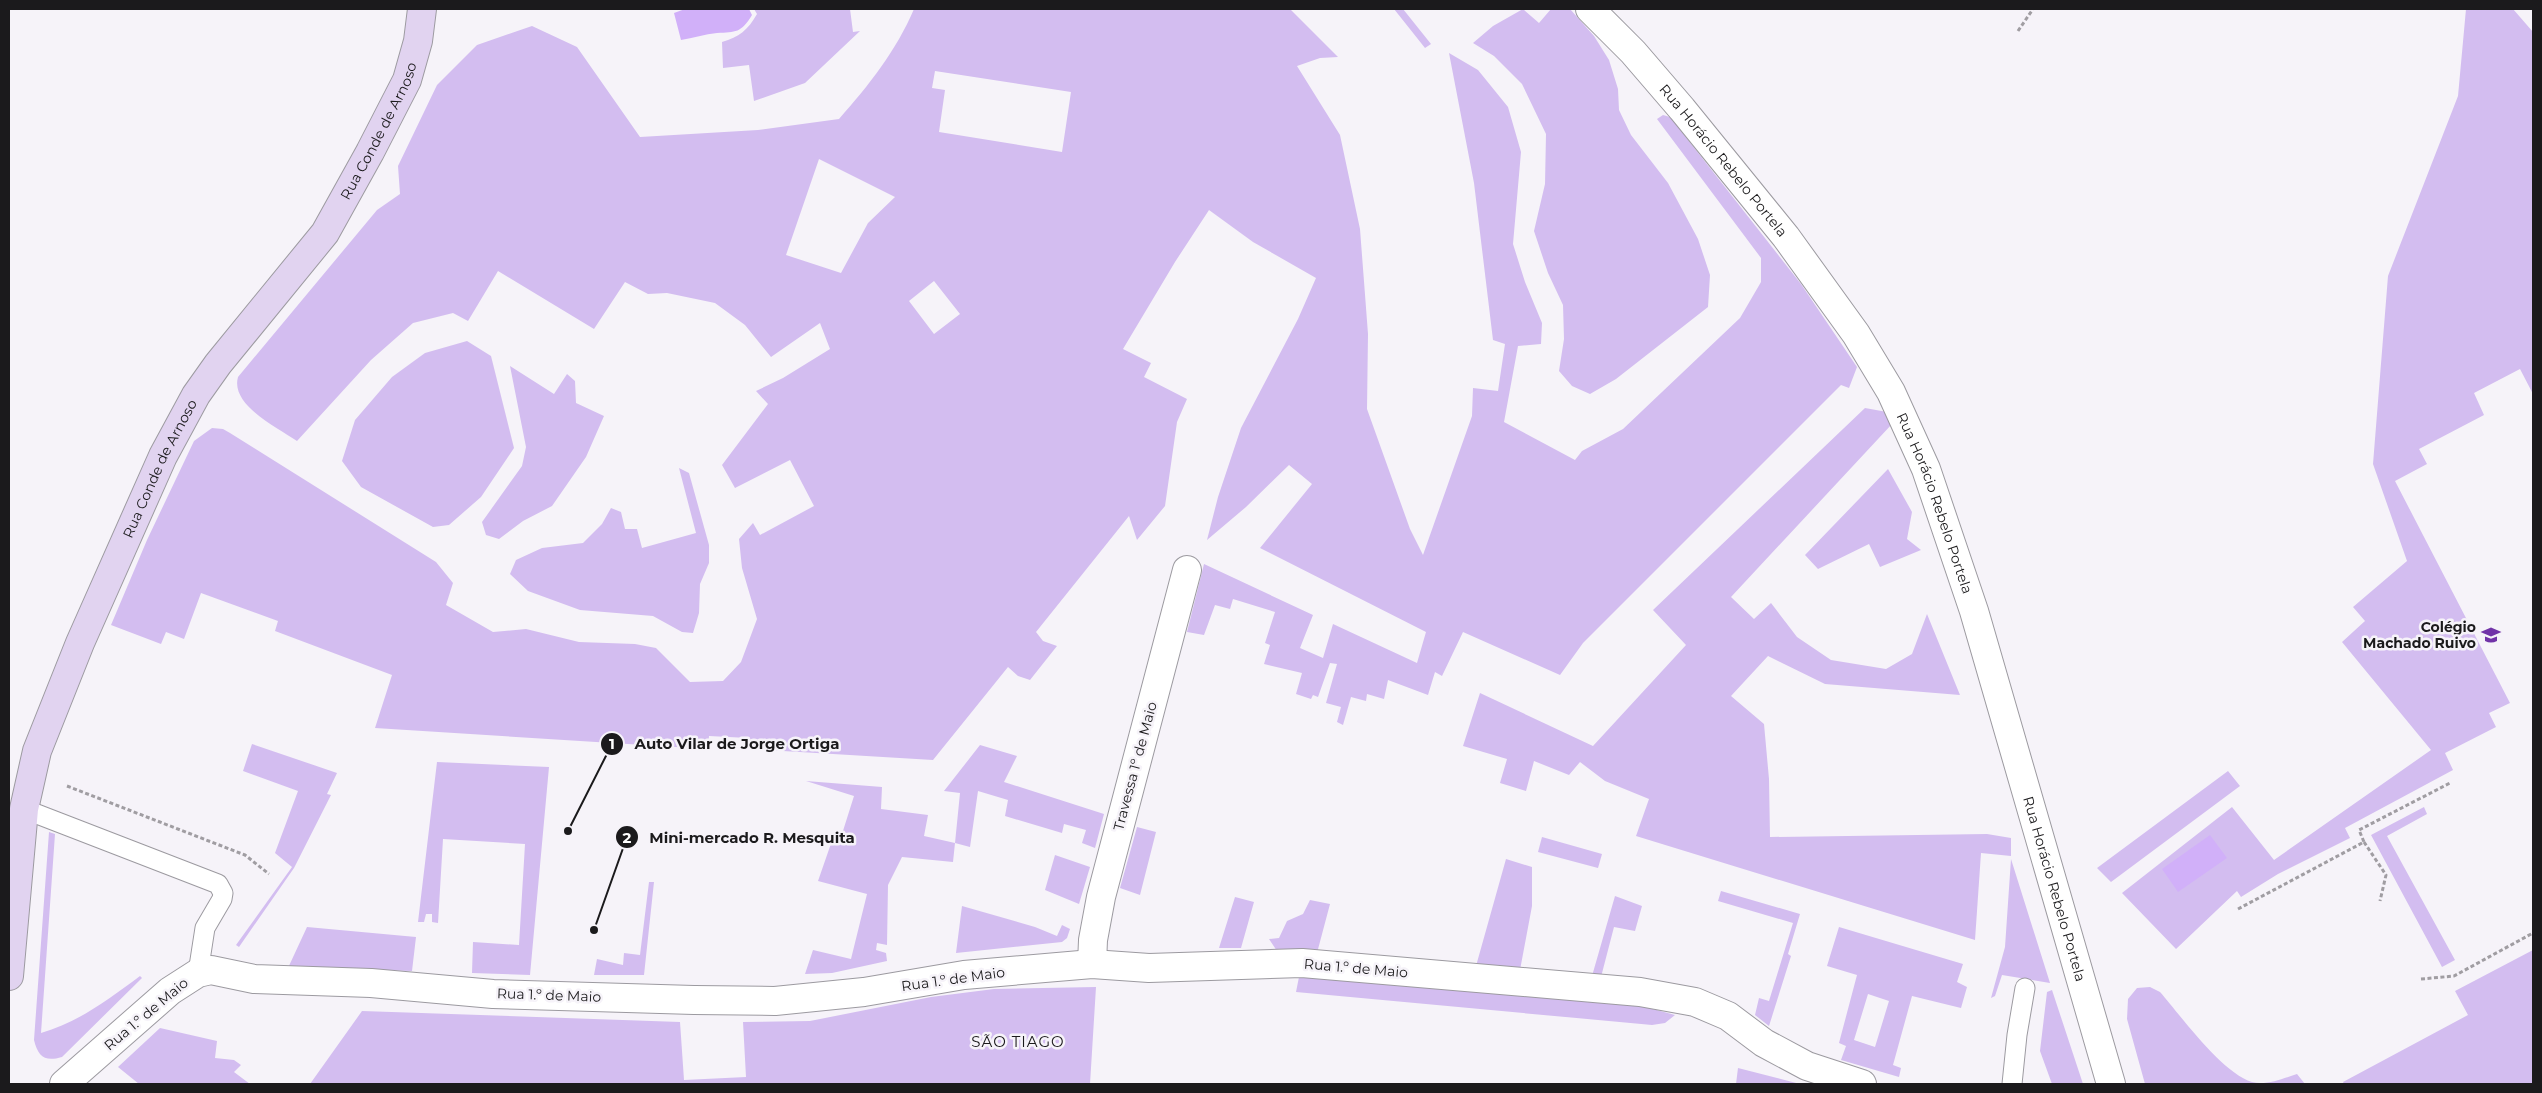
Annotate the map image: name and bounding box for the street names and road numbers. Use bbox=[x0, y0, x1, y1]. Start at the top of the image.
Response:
street label: Rua Conde de Arnoso bbox=[336, 60, 421, 203]
street label: Rua Horácio Rebelo Portela bbox=[1656, 80, 1791, 241]
street label: Rua Conde de Arnoso bbox=[119, 396, 201, 541]
street label: Rua Horácio Rebelo Portela bbox=[1893, 410, 1977, 596]
street label: Travessa 1º de Maio bbox=[1109, 699, 1161, 832]
street label: Rua Horácio Rebelo Portela bbox=[2019, 794, 2090, 984]
street label: Rua 1.º de Maio bbox=[1303, 954, 1409, 982]
street label: Rua 1.º de Maio bbox=[900, 963, 1006, 995]
street label: Rua 1.º de Maio bbox=[100, 973, 192, 1054]
street label: Rua 1.º de Maio bbox=[497, 984, 602, 1006]

